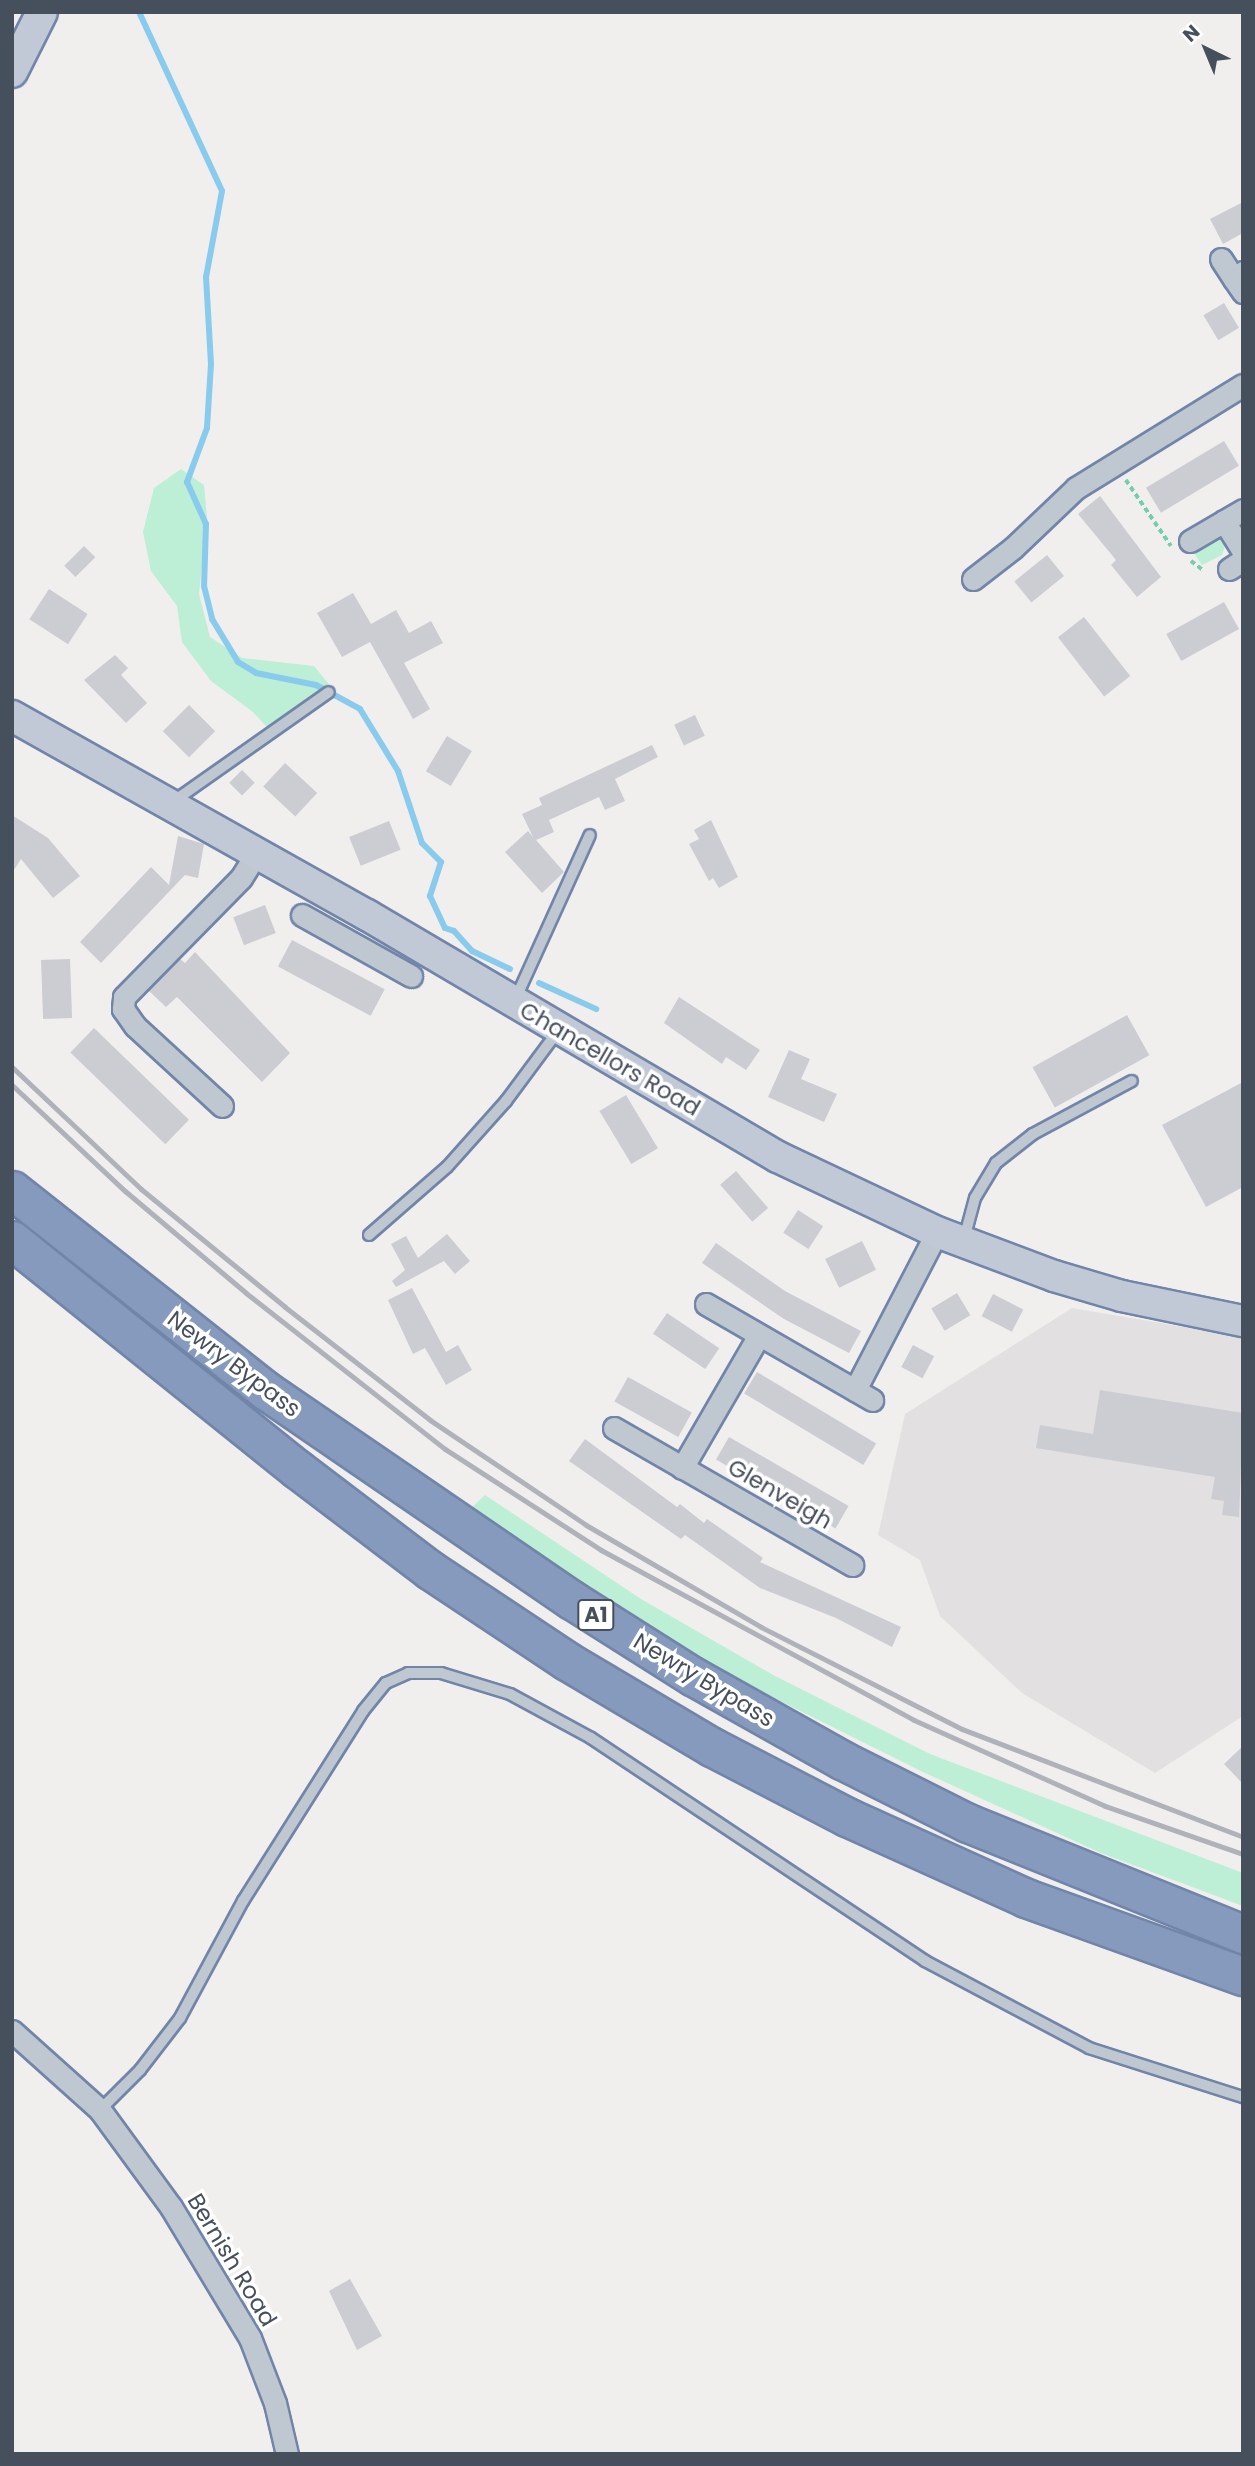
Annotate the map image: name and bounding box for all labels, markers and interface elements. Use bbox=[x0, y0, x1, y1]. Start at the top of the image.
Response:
north arrow bbox=[1171, 14, 1241, 84]
text: N bbox=[1177, 19, 1206, 48]
street label: Chancellors Road bbox=[515, 996, 705, 1122]
street label: Newry Bypass bbox=[162, 1305, 306, 1423]
street label: Glenveigh bbox=[723, 1453, 837, 1535]
road number: A1 bbox=[577, 1598, 615, 1632]
street label: Newry Bypass bbox=[629, 1627, 779, 1733]
street label: Bernish Road bbox=[182, 2189, 282, 2331]

